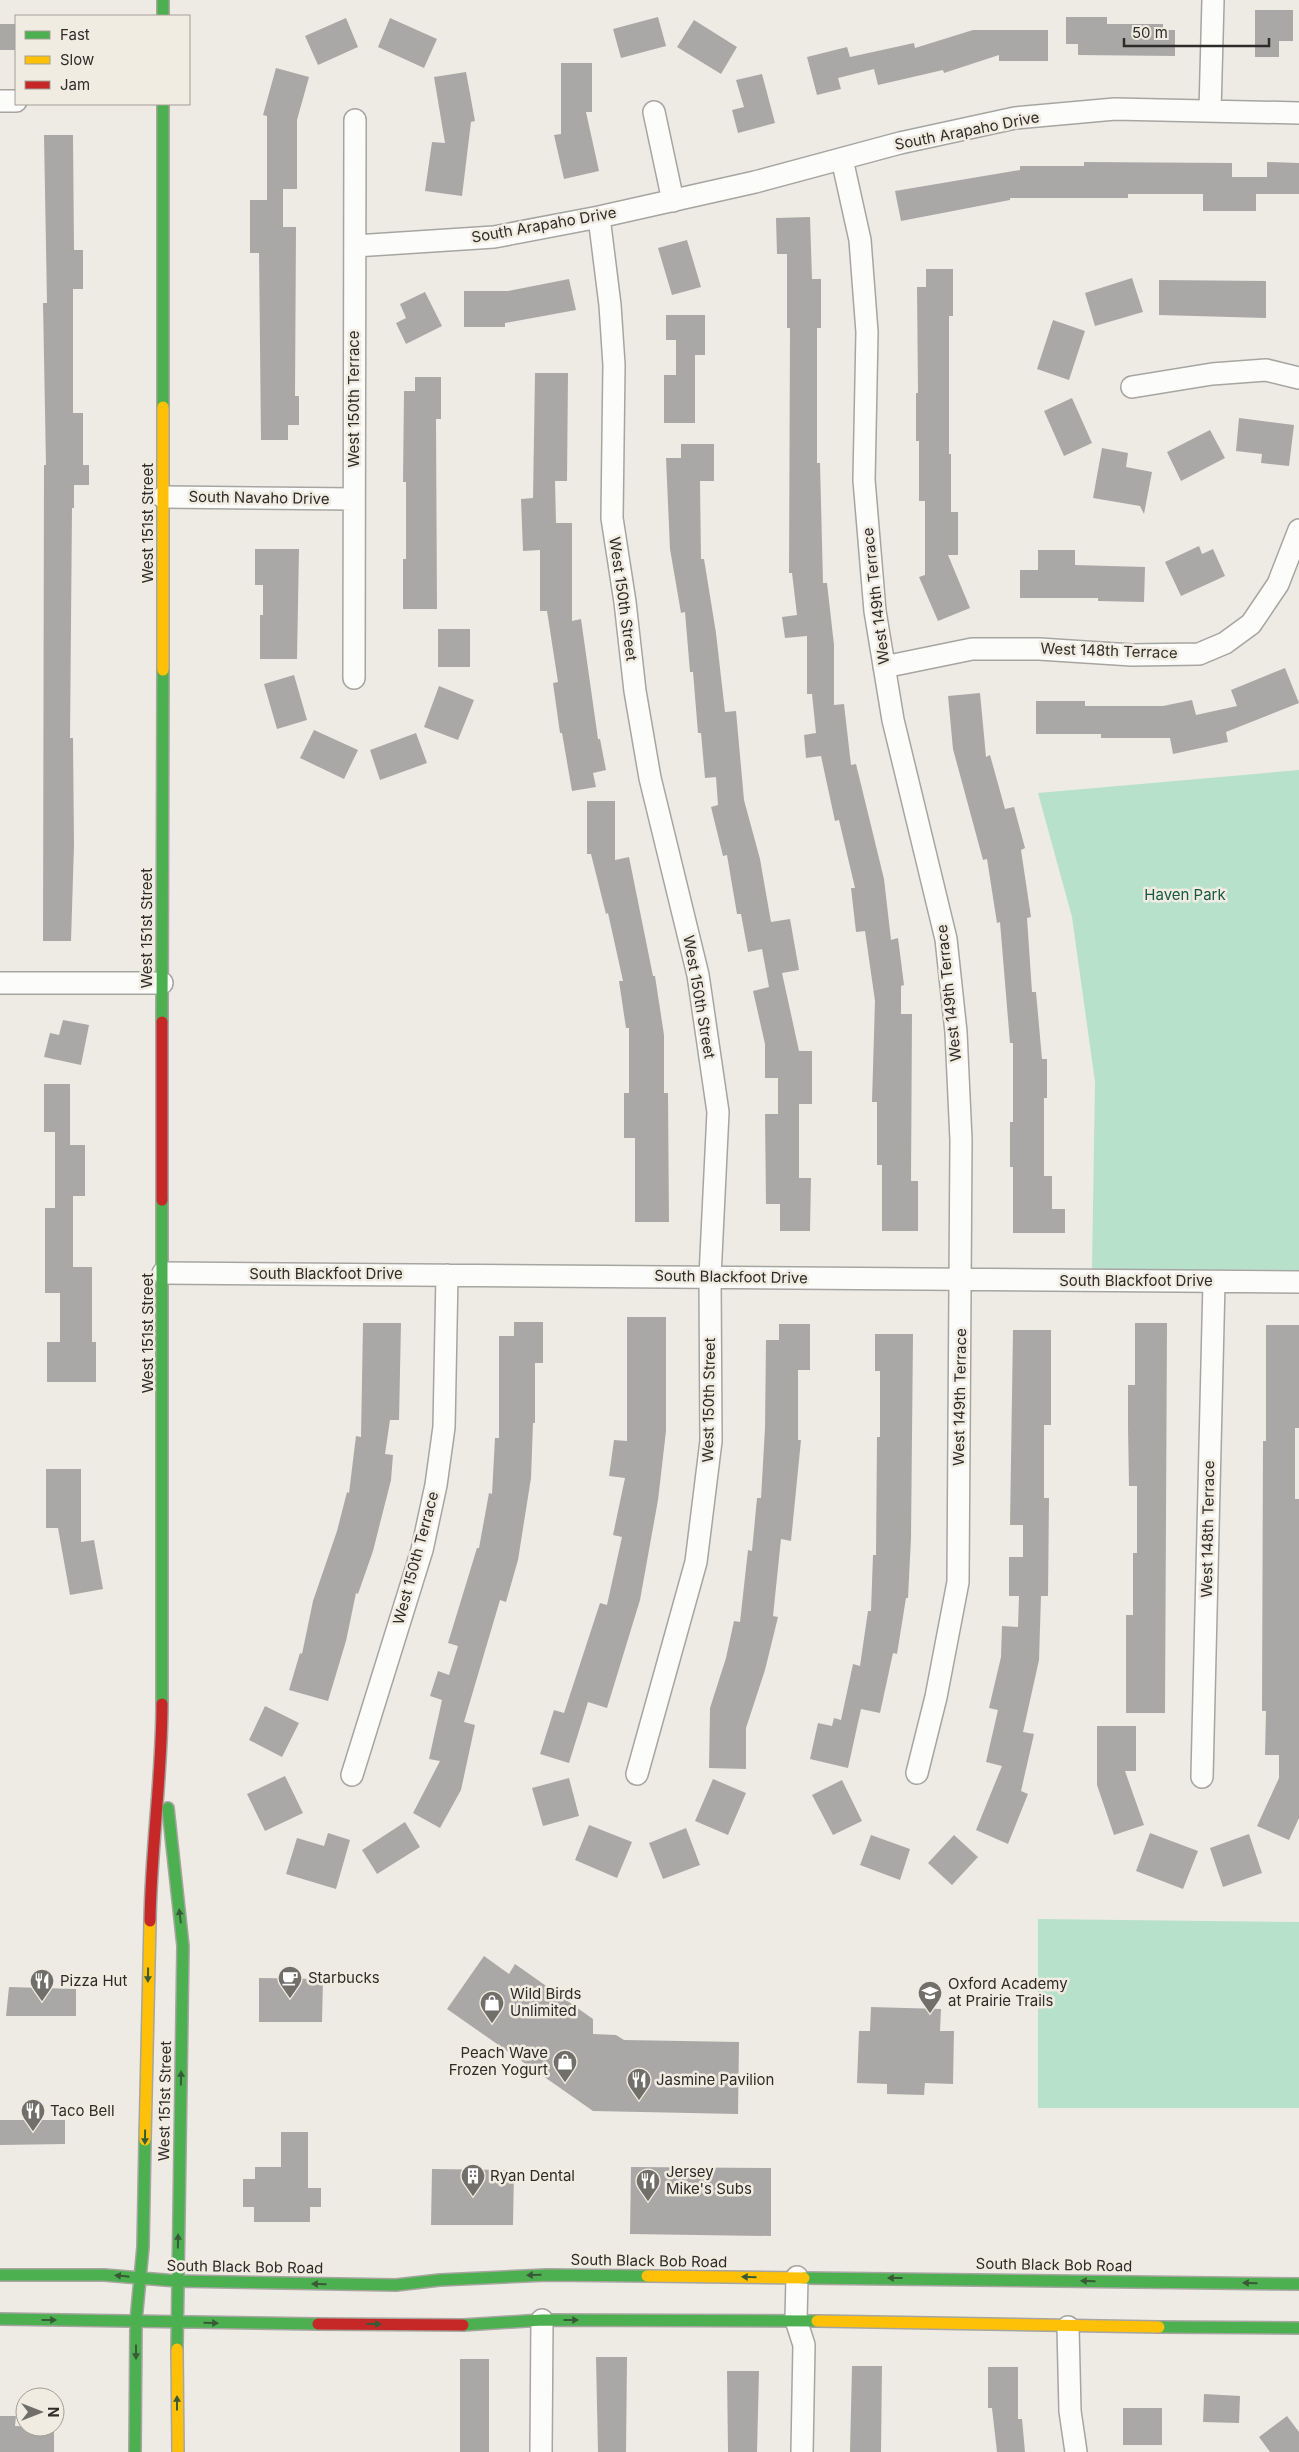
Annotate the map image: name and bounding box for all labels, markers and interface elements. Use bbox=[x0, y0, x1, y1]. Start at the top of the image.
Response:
legend bbox=[15, 15, 190, 105]
scale bar bbox=[1124, 15, 1269, 47]
text: 50 m bbox=[1132, 23, 1168, 42]
text: Fast bbox=[60, 25, 90, 44]
text: Slow bbox=[60, 50, 94, 69]
text: Jam bbox=[60, 75, 90, 94]
street label: South Arapaho Drive bbox=[893, 107, 1041, 154]
street label: South Arapaho Drive bbox=[470, 202, 618, 247]
street label: West 150th Terrace bbox=[344, 330, 363, 468]
street label: West 151st Street bbox=[138, 463, 157, 583]
street label: South Navaho Drive bbox=[188, 487, 330, 508]
street label: West 149th Terrace bbox=[858, 527, 893, 666]
street label: West 150th Street bbox=[605, 536, 642, 662]
street label: West 148th Terrace bbox=[1040, 639, 1178, 662]
street label: West 151st Street bbox=[137, 868, 156, 988]
park label: Haven Park bbox=[1144, 885, 1226, 904]
street label: West 149th Terrace bbox=[932, 924, 965, 1062]
street label: West 150th Street bbox=[679, 934, 720, 1060]
street label: South Blackfoot Drive bbox=[249, 1264, 403, 1283]
street label: South Blackfoot Drive bbox=[654, 1266, 808, 1287]
street label: South Blackfoot Drive bbox=[1059, 1271, 1213, 1290]
street label: West 151st Street bbox=[138, 1273, 157, 1393]
street label: West 149th Terrace bbox=[949, 1328, 970, 1466]
street label: West 150th Street bbox=[698, 1337, 719, 1463]
street label: West 148th Terrace bbox=[1197, 1460, 1218, 1598]
street label: West 150th Terrace bbox=[389, 1489, 442, 1627]
one-way arrow bbox=[176, 1908, 184, 1924]
cafe icon: Starbucks bbox=[277, 1965, 303, 1999]
one-way arrow bbox=[144, 1967, 152, 1983]
restaurant icon: Pizza Hut bbox=[29, 1968, 55, 2002]
place label: Starbucks bbox=[308, 1968, 380, 1987]
place label: Pizza Hut bbox=[60, 1971, 127, 1990]
place label: Oxford Academy at Prairie Trails bbox=[948, 1974, 1068, 2010]
school or university icon: Oxford Academy at Prairie Trails bbox=[917, 1980, 943, 2014]
place label: Wild Birds Unlimited bbox=[510, 1984, 581, 2020]
shop icon: Wild Birds Unlimited bbox=[479, 1990, 505, 2024]
street label: West 151st Street bbox=[154, 2040, 175, 2161]
place label: Peach Wave Frozen Yogurt bbox=[449, 2043, 548, 2079]
shop icon: Peach Wave Frozen Yogurt bbox=[552, 2049, 578, 2083]
restaurant icon: Jasmine Pavilion bbox=[626, 2067, 652, 2101]
one-way arrow bbox=[177, 2070, 185, 2086]
place label: Jasmine Pavilion bbox=[656, 2070, 774, 2089]
restaurant icon: Taco Bell bbox=[20, 2098, 46, 2132]
place label: Taco Bell bbox=[50, 2101, 115, 2120]
one-way arrow bbox=[141, 2130, 149, 2146]
place label: Jersey Mike's Subs bbox=[666, 2162, 752, 2198]
building icon: Ryan Dental bbox=[460, 2163, 486, 2197]
place label: Ryan Dental bbox=[490, 2166, 575, 2185]
restaurant icon: Jersey Mike's Subs bbox=[635, 2168, 661, 2202]
one-way arrow bbox=[174, 2233, 182, 2249]
street label: South Black Bob Road bbox=[570, 2250, 728, 2271]
street label: South Black Bob Road bbox=[975, 2254, 1133, 2275]
street label: South Black Bob Road bbox=[166, 2256, 324, 2277]
one-way arrow bbox=[114, 2272, 130, 2280]
one-way arrow bbox=[525, 2272, 541, 2280]
one-way arrow bbox=[740, 2273, 756, 2281]
one-way arrow bbox=[887, 2274, 903, 2282]
one-way arrow bbox=[1080, 2277, 1096, 2285]
one-way arrow bbox=[1242, 2279, 1258, 2287]
one-way arrow bbox=[311, 2280, 327, 2288]
one-way arrow bbox=[41, 2316, 57, 2324]
one-way arrow bbox=[563, 2316, 579, 2324]
one-way arrow bbox=[203, 2319, 219, 2327]
one-way arrow bbox=[366, 2321, 382, 2329]
one-way arrow bbox=[132, 2344, 140, 2360]
north arrow bbox=[15, 2387, 65, 2437]
one-way arrow bbox=[173, 2395, 181, 2411]
text: N bbox=[45, 2407, 62, 2417]

